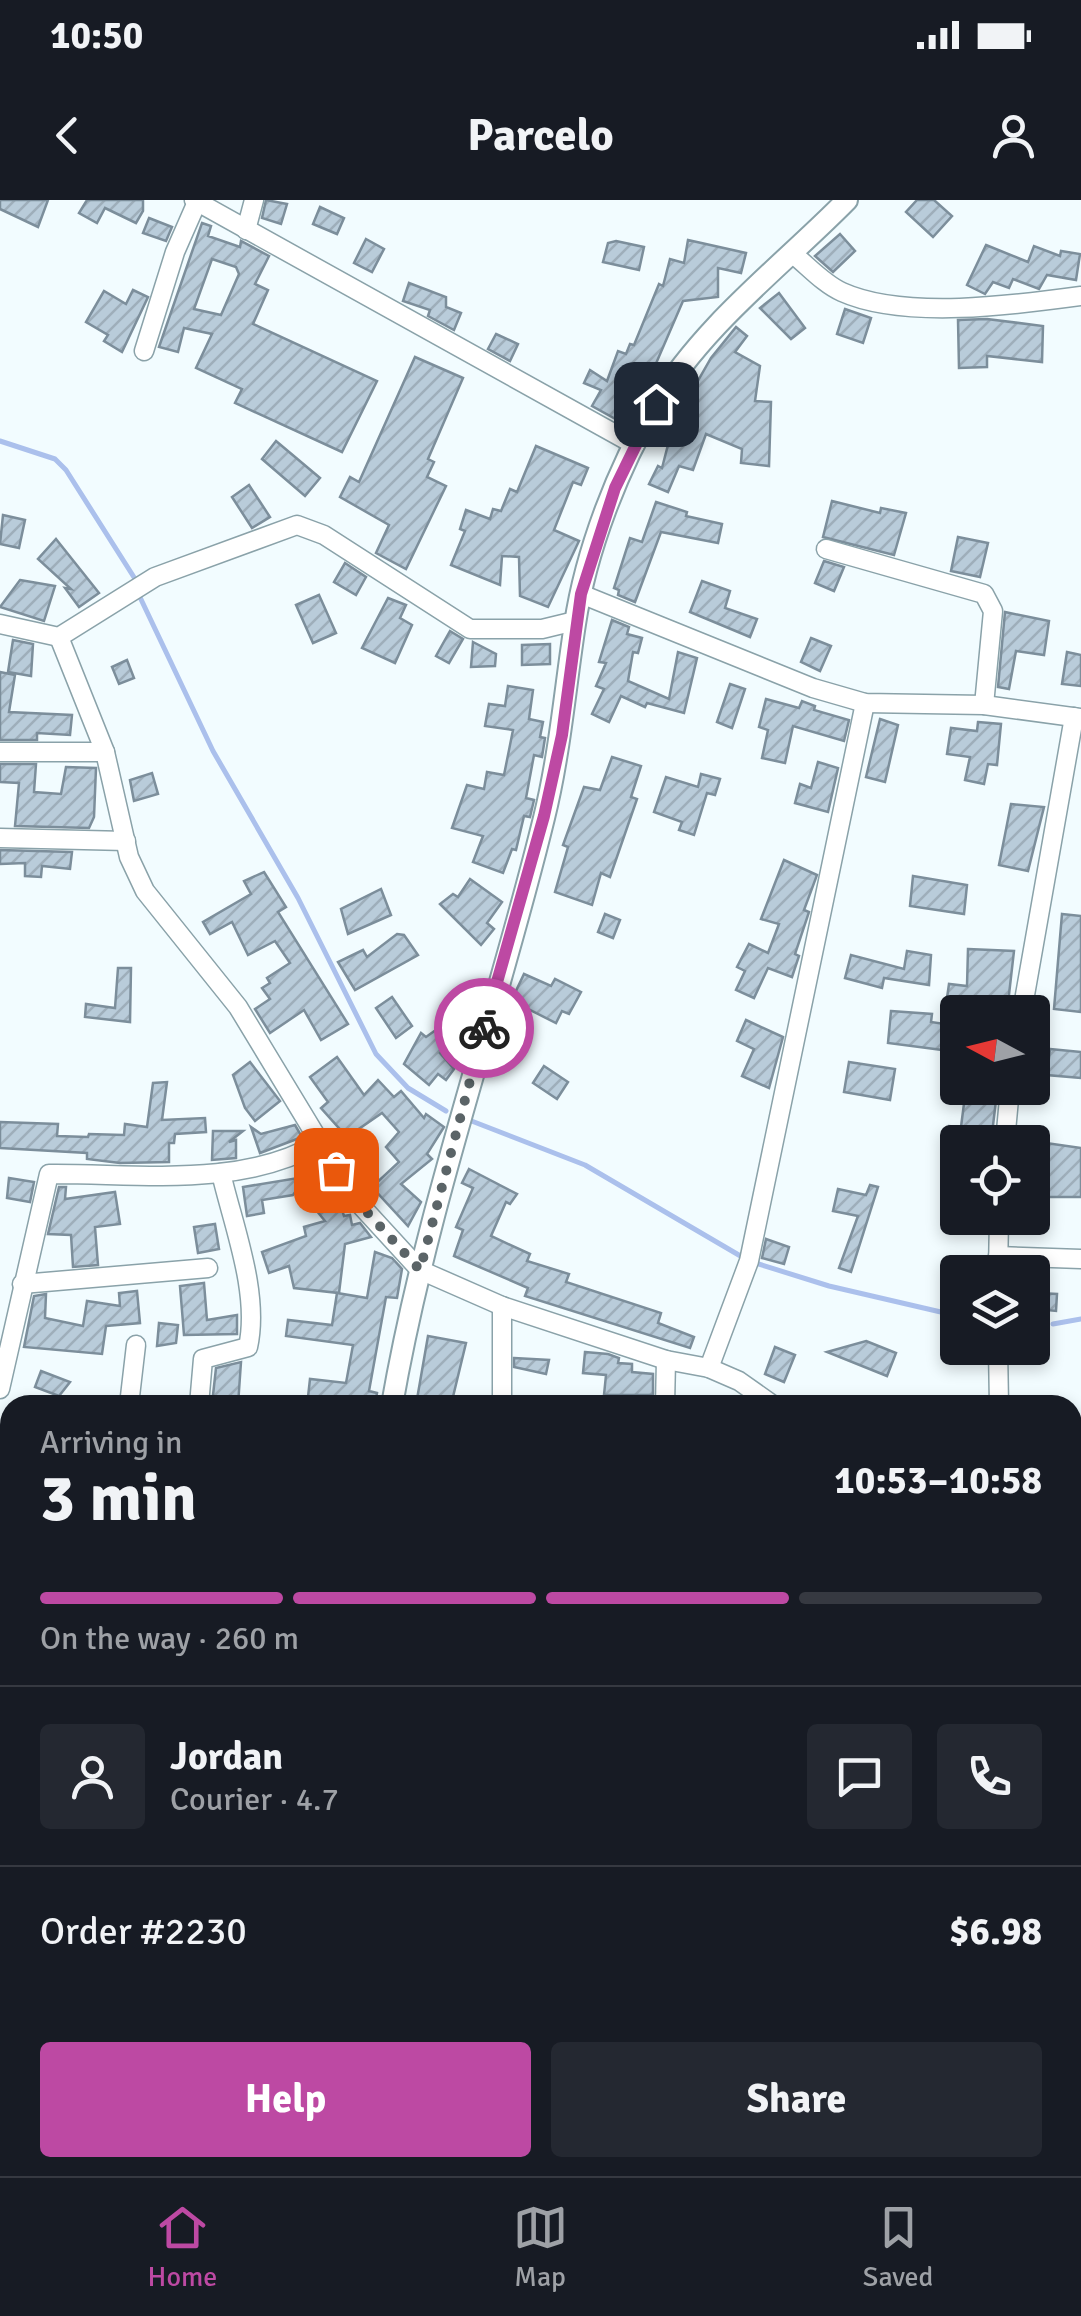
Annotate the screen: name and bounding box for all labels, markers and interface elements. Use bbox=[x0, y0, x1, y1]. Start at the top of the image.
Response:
text: 10:50 bbox=[50, 12, 143, 59]
icon: back bbox=[40, 108, 95, 163]
text: Parcelo bbox=[467, 108, 614, 163]
icon: person bbox=[986, 108, 1041, 163]
pin bbox=[614, 362, 699, 447]
icon: home bbox=[629, 377, 684, 432]
courier bbox=[434, 978, 534, 1078]
north arrow bbox=[940, 995, 1050, 1105]
map controls bbox=[940, 995, 1050, 1365]
icon: bike bbox=[457, 1001, 512, 1056]
button: locate bbox=[940, 1125, 1050, 1235]
pin bbox=[294, 1128, 379, 1213]
icon: bag bbox=[309, 1143, 364, 1198]
button: layers bbox=[940, 1255, 1050, 1365]
text: Arriving in bbox=[40, 1423, 182, 1462]
text: 10:53–10:58 bbox=[834, 1457, 1042, 1504]
text: 3 min bbox=[40, 1459, 197, 1539]
text: On the way · 260 m bbox=[40, 1619, 299, 1658]
button: person bbox=[40, 1724, 145, 1829]
button: chat bbox=[807, 1724, 912, 1829]
button: phone bbox=[937, 1724, 1042, 1829]
text: Jordan bbox=[170, 1733, 283, 1780]
text: Courier · 4.7 bbox=[170, 1780, 339, 1819]
text: Order #2230 bbox=[40, 1908, 247, 1955]
text: $6.98 bbox=[949, 1908, 1042, 1955]
button: Help bbox=[40, 2042, 531, 2157]
button: Share bbox=[551, 2042, 1042, 2157]
tab: Home bbox=[148, 2200, 217, 2294]
tab: Map bbox=[513, 2200, 568, 2294]
tab: Saved bbox=[863, 2200, 933, 2294]

